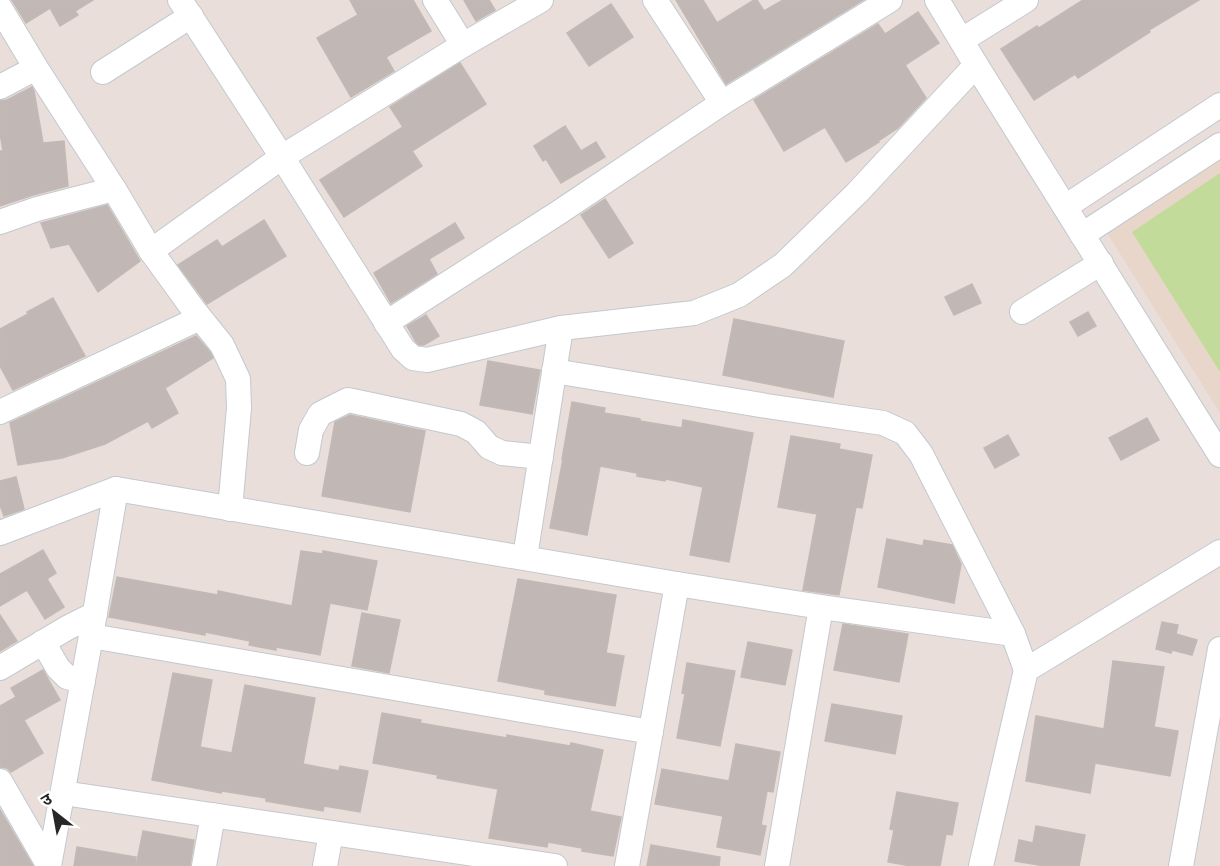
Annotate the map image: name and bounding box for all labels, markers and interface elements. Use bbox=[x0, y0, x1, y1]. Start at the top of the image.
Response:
north arrow bbox=[24, 782, 84, 842]
text: उ bbox=[37, 788, 55, 809]

